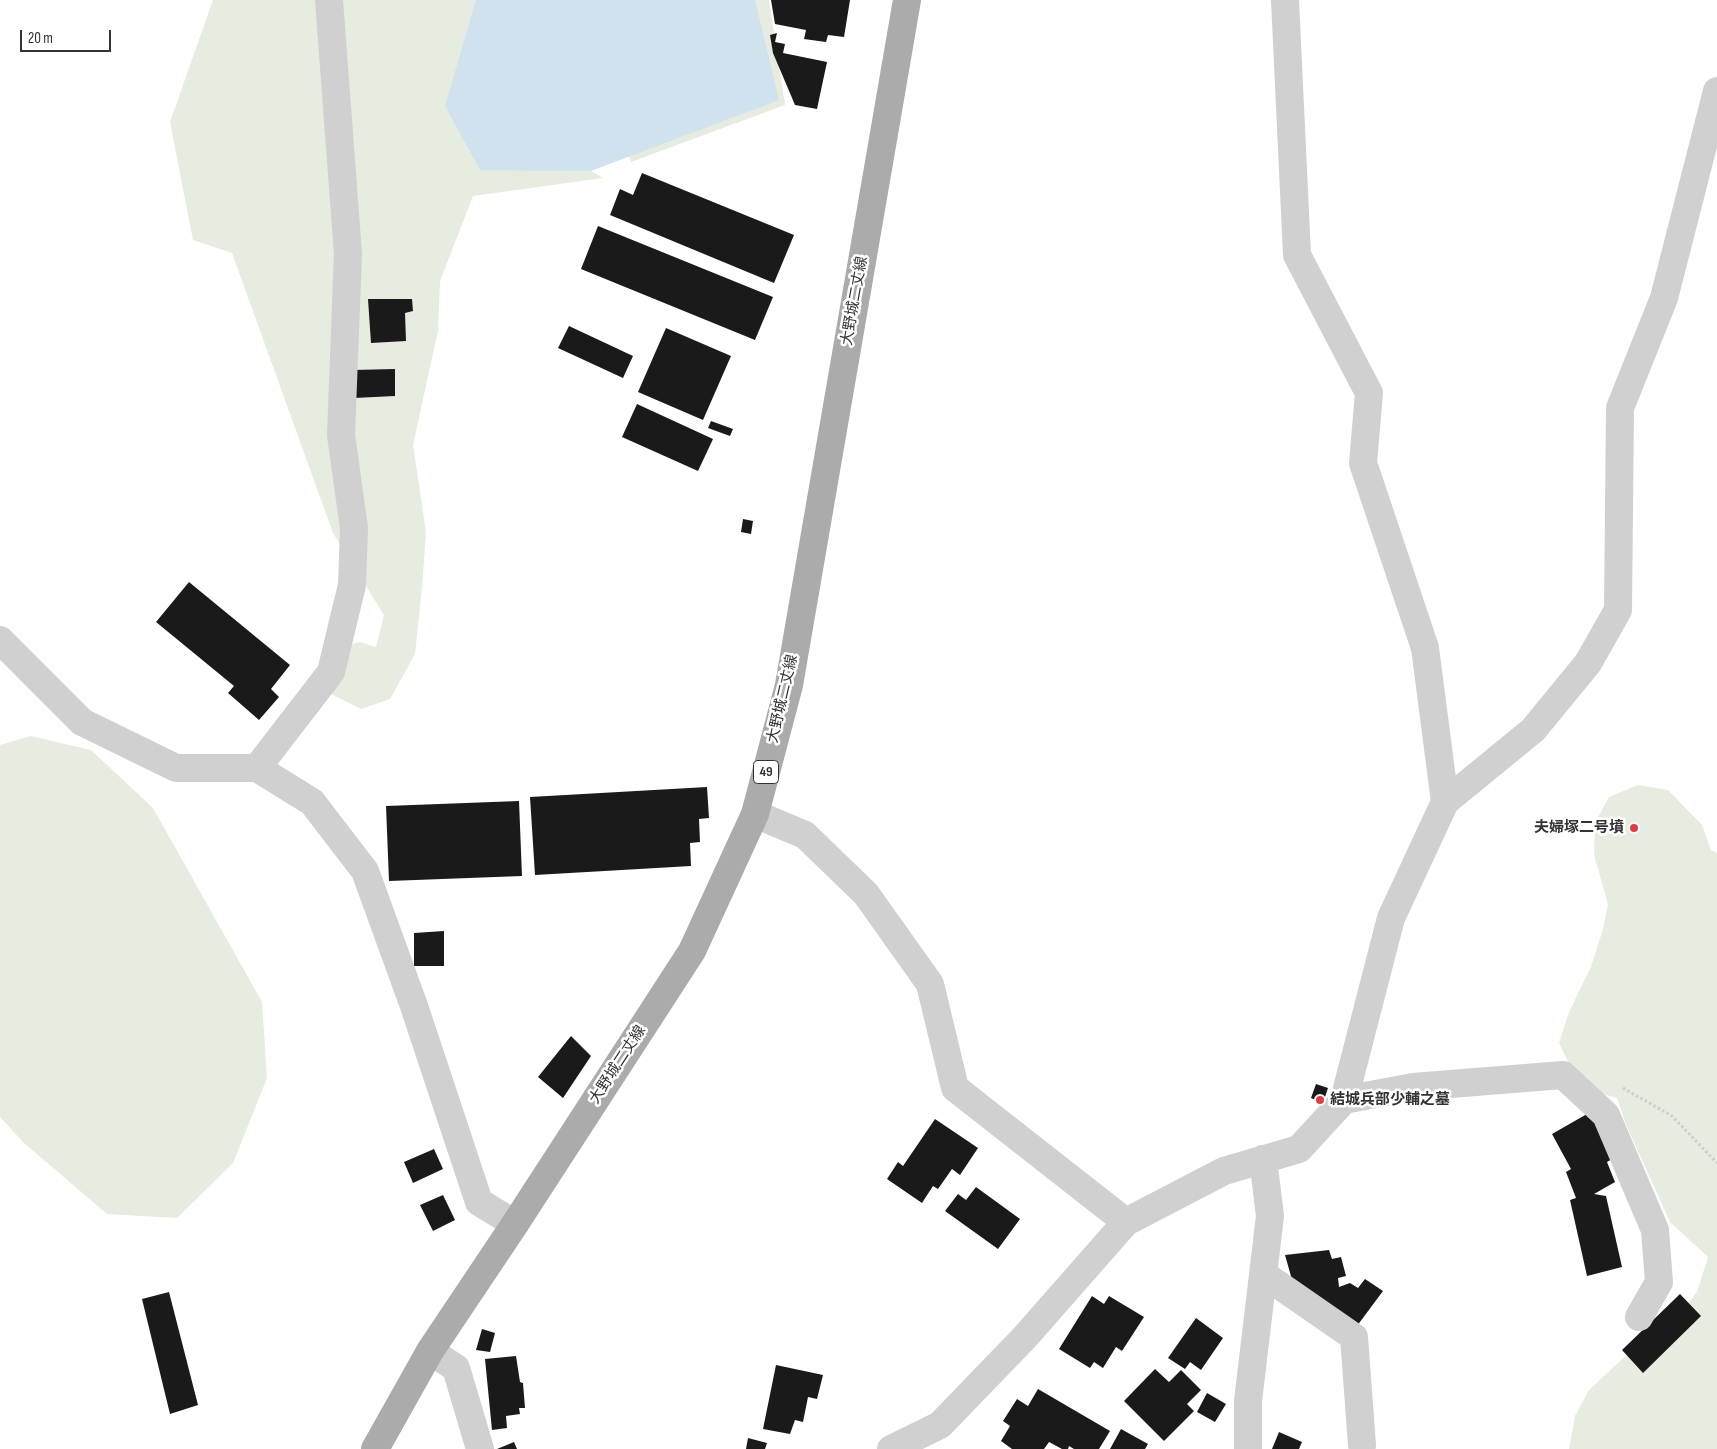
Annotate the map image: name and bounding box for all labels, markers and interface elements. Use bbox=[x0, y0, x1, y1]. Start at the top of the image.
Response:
scale bar bbox=[22, 20, 114, 52]
text: 20 m bbox=[28, 29, 53, 48]
street label: 大野城二丈線 bbox=[838, 255, 872, 347]
street label: 大野城二丈線 bbox=[764, 653, 802, 745]
road number: 49 bbox=[754, 760, 778, 784]
place label: 夫婦塚二号墳 bbox=[1534, 819, 1624, 837]
marker: 夫婦塚二号墳 bbox=[1628, 822, 1640, 834]
street label: 大野城二丈線 bbox=[586, 1022, 650, 1108]
place label: 結城兵部少輔之墓 bbox=[1330, 1091, 1450, 1109]
marker: 結城兵部少輔之墓 bbox=[1314, 1094, 1326, 1106]

